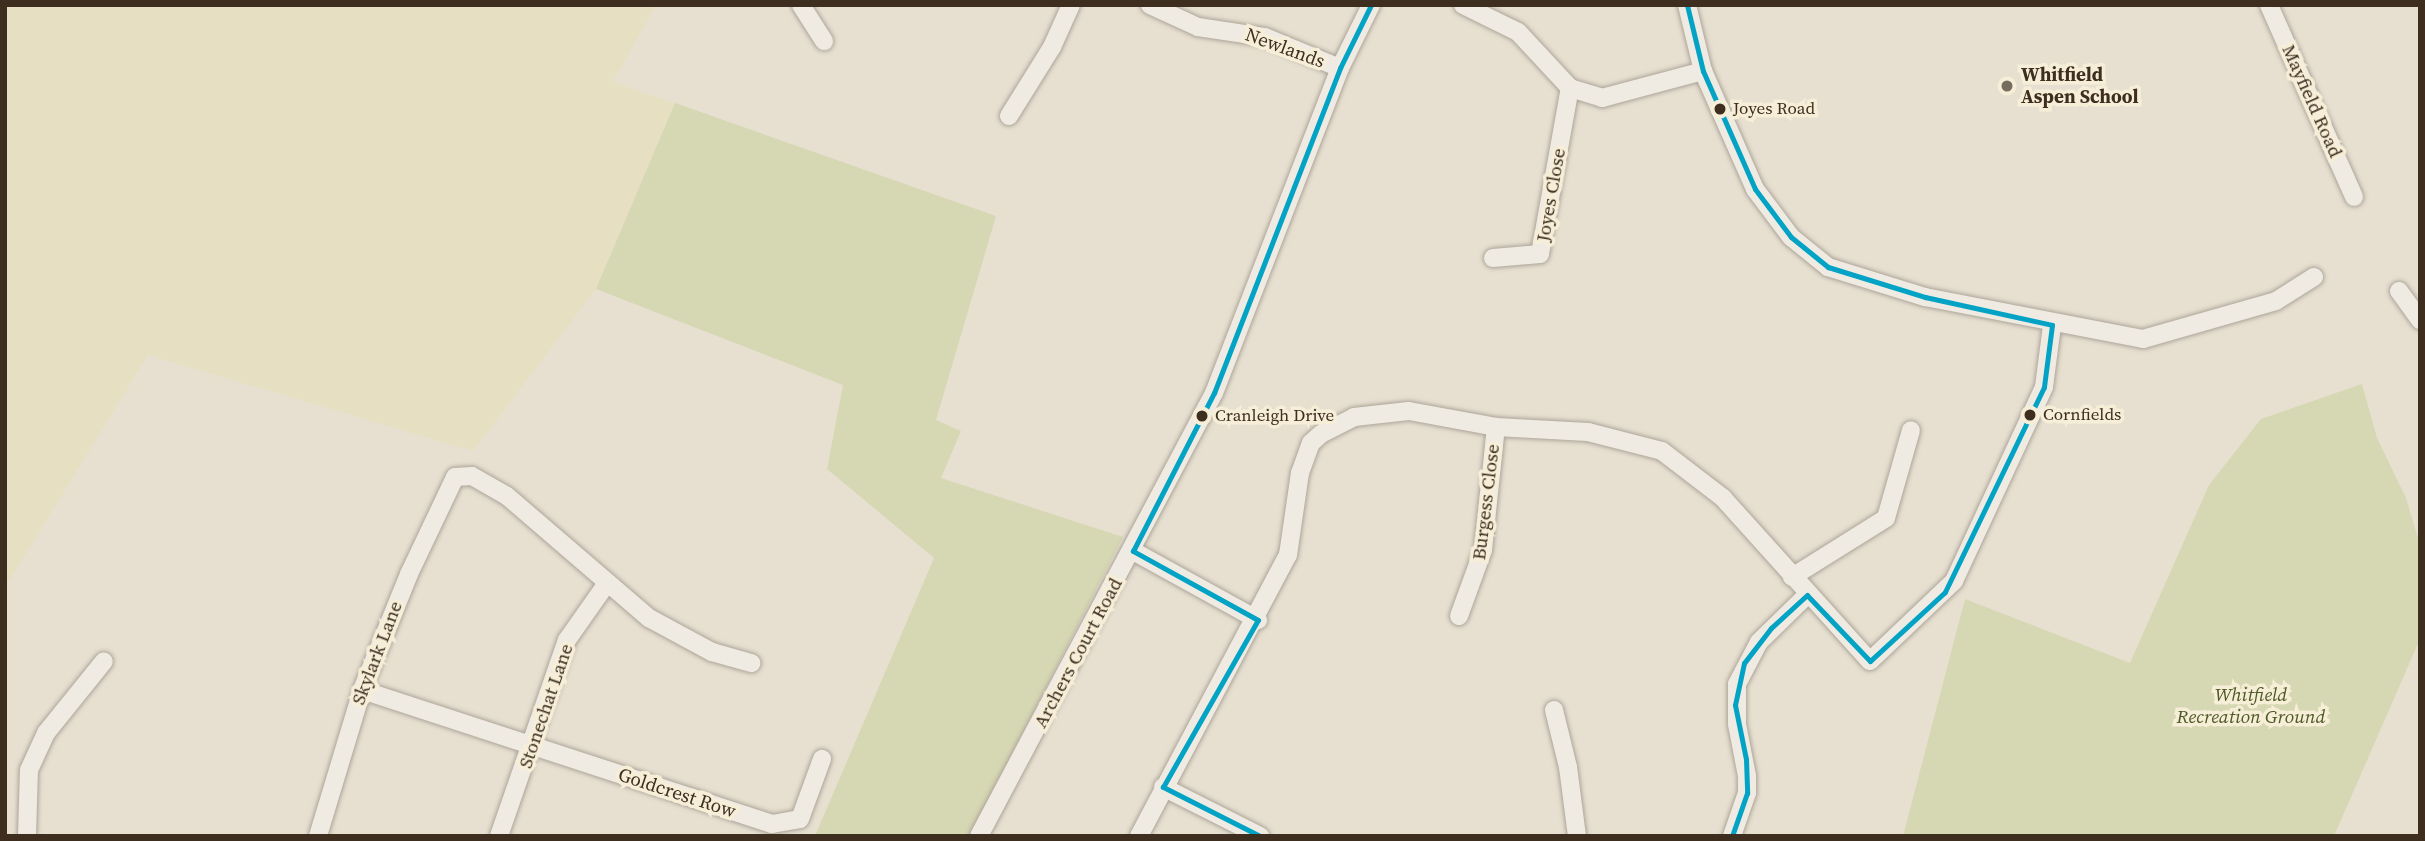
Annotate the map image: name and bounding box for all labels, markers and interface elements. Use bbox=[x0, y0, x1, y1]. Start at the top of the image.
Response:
street label: Newlands bbox=[1242, 23, 1328, 73]
street label: Mayfield Road bbox=[2277, 41, 2347, 161]
place label: Whitfield Aspen School bbox=[2021, 64, 2139, 108]
marker: Whitfield Aspen School bbox=[1999, 78, 2015, 94]
place label: Joyes Road bbox=[1733, 99, 1815, 119]
marker: Joyes Road bbox=[1713, 102, 1727, 116]
street label: Joyes Close bbox=[1532, 146, 1570, 244]
place label: Cornfields bbox=[2043, 405, 2121, 425]
place label: Cranleigh Drive bbox=[1215, 406, 1334, 426]
marker: Cornfields bbox=[2023, 408, 2037, 422]
marker: Cranleigh Drive bbox=[1195, 409, 1209, 423]
street label: Burgess Close bbox=[1468, 443, 1504, 561]
street label: Archers Court Road bbox=[1029, 574, 1127, 732]
street label: Skylark Lane bbox=[347, 598, 407, 708]
street label: Stonechat Lane bbox=[514, 641, 578, 771]
park label: Whitfield Recreation Ground bbox=[2177, 684, 2325, 728]
street label: Goldcrest Row bbox=[615, 763, 739, 823]

